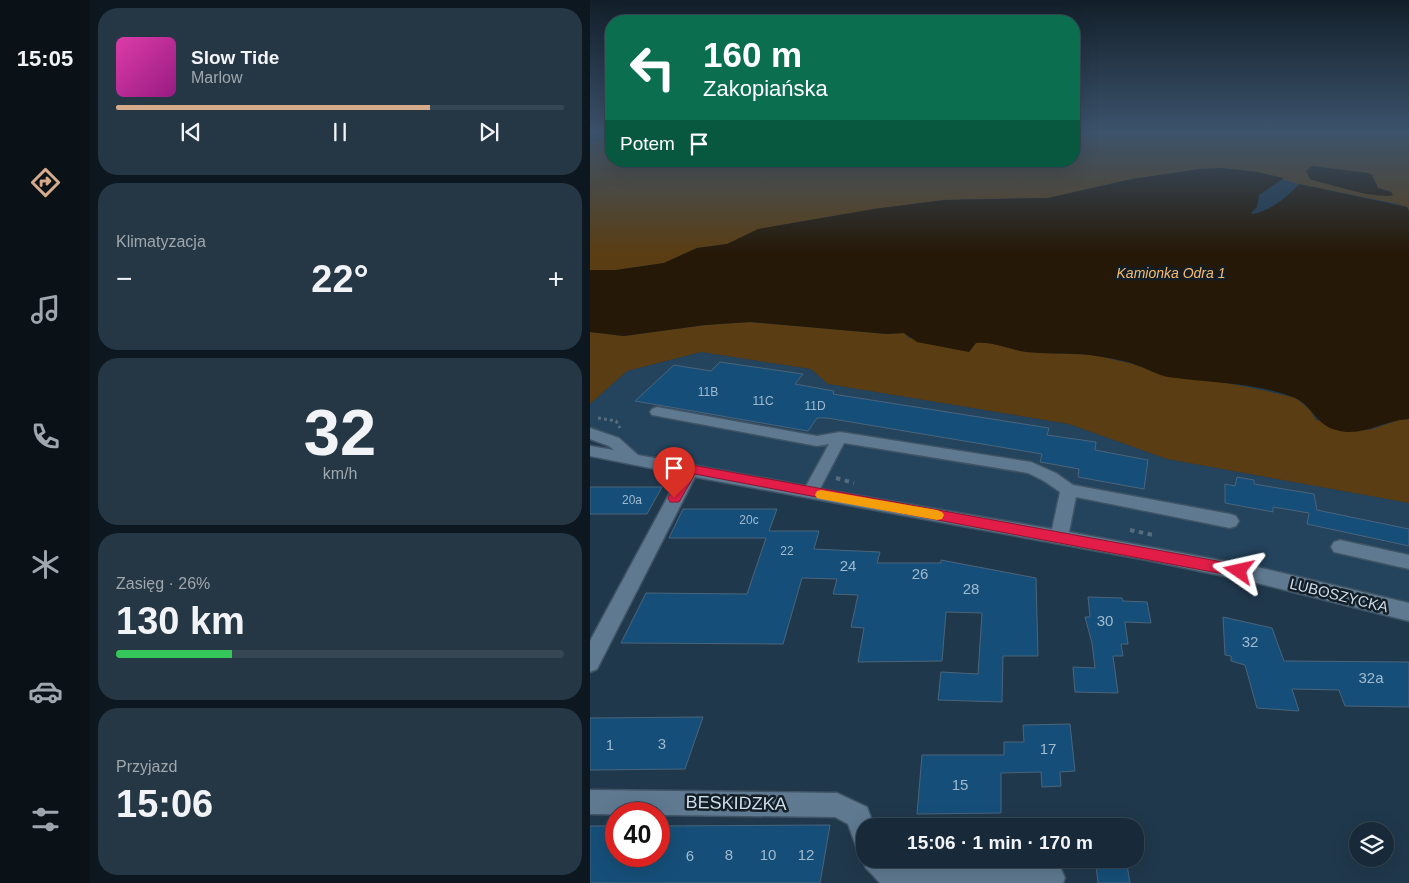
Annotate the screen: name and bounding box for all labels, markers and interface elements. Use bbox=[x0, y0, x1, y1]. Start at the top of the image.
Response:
icon: left bbox=[620, 35, 685, 100]
text: 160 m bbox=[703, 35, 802, 74]
text: 15:05 bbox=[17, 46, 73, 71]
text: Slow Tide bbox=[191, 47, 279, 68]
text: Marlow bbox=[191, 69, 243, 86]
text: Zakopiańska bbox=[703, 76, 828, 101]
icon: previous bbox=[177, 118, 205, 146]
icon: pause bbox=[326, 118, 354, 146]
icon: next bbox=[475, 118, 503, 146]
icon: arrive bbox=[685, 130, 713, 158]
text: Potem bbox=[620, 133, 675, 154]
icon: directions bbox=[28, 165, 63, 200]
text: Klimatyzacja bbox=[116, 233, 206, 250]
text: 22° bbox=[311, 258, 369, 300]
text: − bbox=[116, 263, 132, 294]
text: + bbox=[548, 263, 564, 294]
water label: Kamionka Odra 1 bbox=[1117, 265, 1225, 281]
icon: music bbox=[28, 292, 63, 327]
house number: 11B bbox=[698, 385, 718, 399]
house number: 11C bbox=[752, 394, 774, 408]
text: 32 bbox=[304, 396, 376, 469]
house number: 11D bbox=[804, 399, 826, 413]
icon: phone bbox=[28, 419, 63, 454]
pin bbox=[653, 447, 695, 498]
icon: arrive bbox=[660, 454, 688, 482]
text: km/h bbox=[323, 465, 357, 482]
house number: 20a bbox=[622, 493, 642, 507]
house number: 20c bbox=[739, 513, 759, 527]
house number: 22 bbox=[780, 544, 794, 558]
position arrow bbox=[1212, 544, 1264, 596]
icon: climate bbox=[28, 547, 63, 582]
house number: 24 bbox=[840, 557, 856, 574]
house number: 26 bbox=[912, 565, 928, 582]
text: Zasięg · 26% bbox=[116, 575, 210, 592]
street label: LUBOSZYCKA bbox=[1288, 575, 1390, 615]
house number: 28 bbox=[963, 580, 979, 597]
text: 130 km bbox=[116, 600, 245, 642]
house number: 30 bbox=[1097, 612, 1113, 629]
house number: 32 bbox=[1242, 633, 1258, 650]
house number: 32a bbox=[1358, 669, 1384, 686]
icon: car bbox=[28, 674, 63, 709]
house number: 3 bbox=[658, 735, 666, 752]
house number: 1 bbox=[606, 736, 614, 753]
house number: 17 bbox=[1040, 740, 1056, 757]
text: Przyjazd bbox=[116, 758, 177, 775]
house number: 15 bbox=[952, 776, 968, 793]
text: 15:06 bbox=[116, 783, 213, 825]
street label: BESKIDZKA bbox=[685, 792, 787, 814]
icon: filters bbox=[28, 802, 63, 837]
speed limit sign: 40 bbox=[605, 802, 670, 867]
map controls bbox=[1349, 822, 1394, 867]
button: layers bbox=[1349, 822, 1394, 867]
text: 15:06 · 1 min · 170 m bbox=[907, 832, 1093, 853]
house number: 8 bbox=[725, 846, 733, 863]
house number: 10 bbox=[760, 846, 776, 863]
house number: 12 bbox=[798, 846, 814, 863]
house number: 6 bbox=[686, 847, 694, 864]

